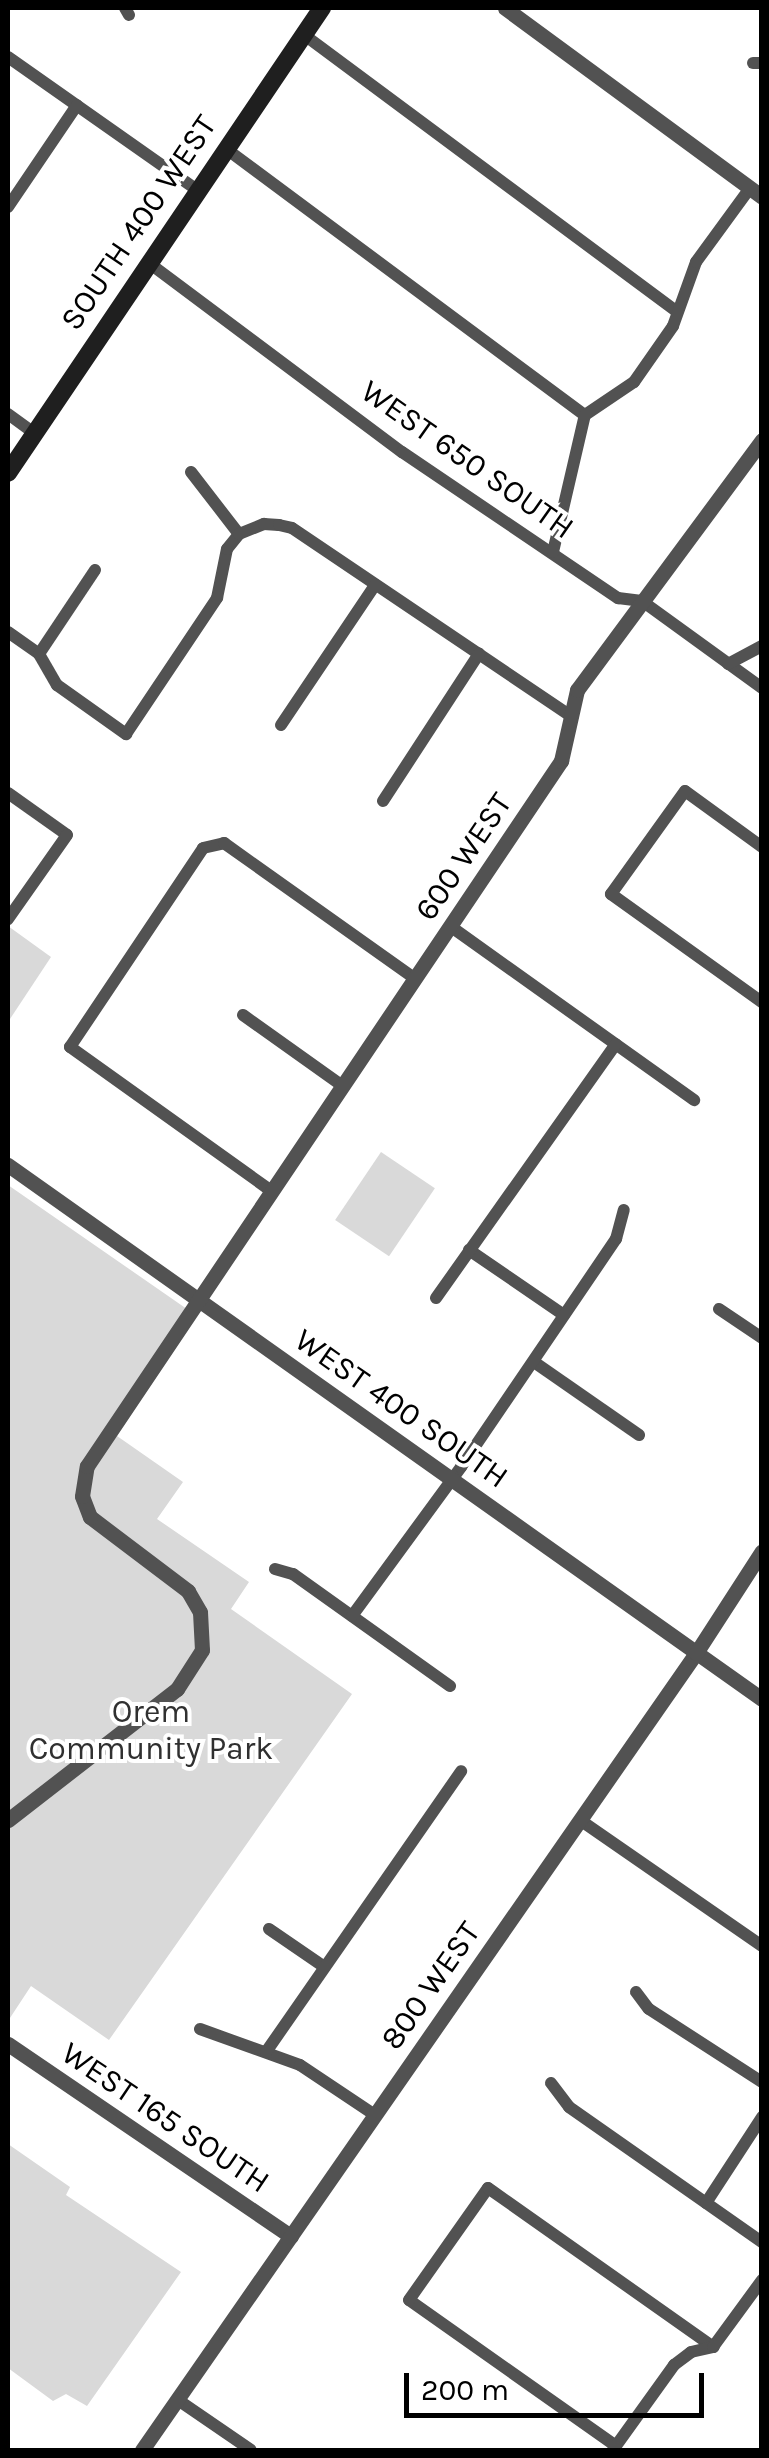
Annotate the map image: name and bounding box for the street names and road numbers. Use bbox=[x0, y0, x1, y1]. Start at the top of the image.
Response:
street label: SOUTH 400 WEST bbox=[53, 108, 225, 338]
street label: WEST 650 SOUTH bbox=[353, 372, 581, 548]
street label: 600 WEST bbox=[407, 786, 521, 928]
street label: WEST 400 SOUTH bbox=[287, 1321, 515, 1497]
street label: 800 WEST bbox=[373, 1915, 489, 2057]
street label: WEST 165 SOUTH bbox=[54, 2034, 276, 2202]

